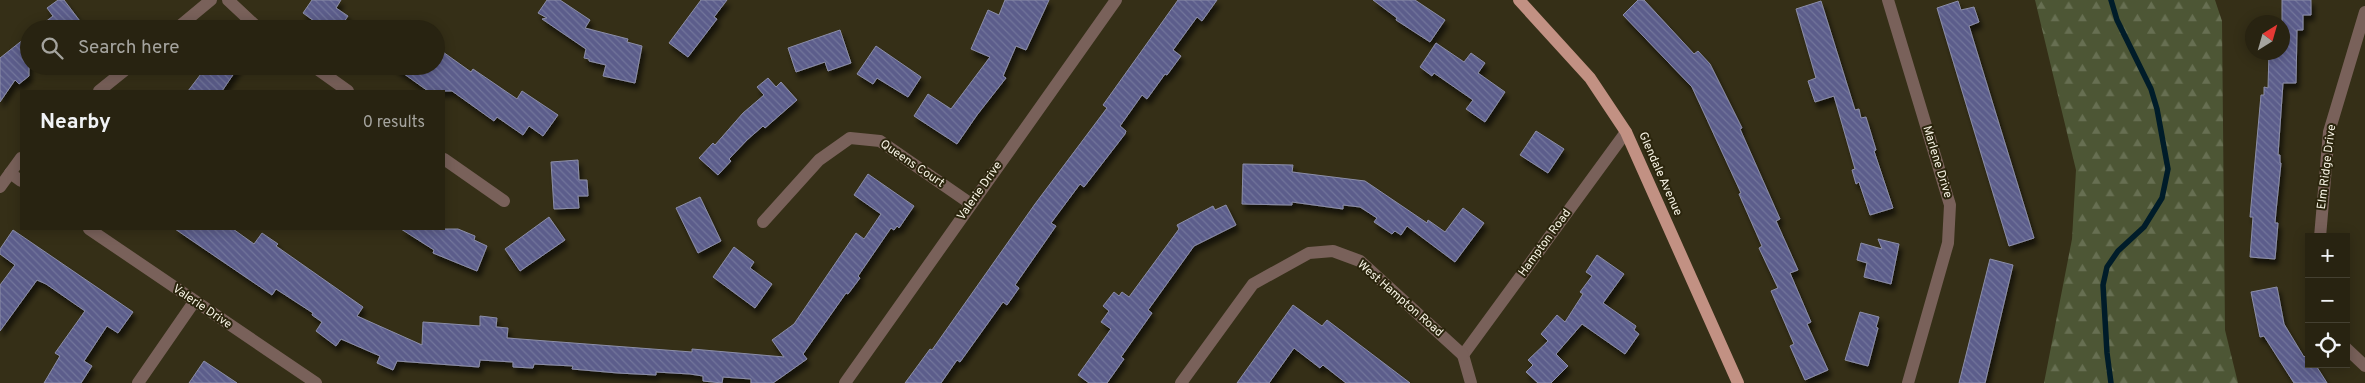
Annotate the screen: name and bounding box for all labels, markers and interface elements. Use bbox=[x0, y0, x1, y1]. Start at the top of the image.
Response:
north arrow bbox=[2245, 15, 2290, 60]
search box bbox=[20, 20, 445, 75]
icon: search bbox=[38, 34, 66, 62]
text: Search here bbox=[78, 36, 180, 60]
text: Nearby bbox=[40, 109, 111, 136]
text: 0 results bbox=[363, 113, 425, 133]
street label: Marlene Drive bbox=[1918, 124, 1956, 200]
street label: Elm Ridge Drive bbox=[2314, 124, 2340, 210]
street label: Glendale Avenue bbox=[1634, 130, 1686, 218]
street label: Queens Court bbox=[877, 136, 947, 192]
street label: Valerie Drive bbox=[954, 158, 1006, 224]
street label: Hampton Road bbox=[1515, 206, 1575, 280]
map controls bbox=[2305, 233, 2350, 368]
button: + bbox=[2305, 233, 2350, 278]
street label: West Hampton Road bbox=[1354, 257, 1446, 341]
button: − bbox=[2305, 278, 2350, 323]
street label: Valerie Drive bbox=[169, 281, 235, 333]
button: locate bbox=[2305, 323, 2350, 368]

